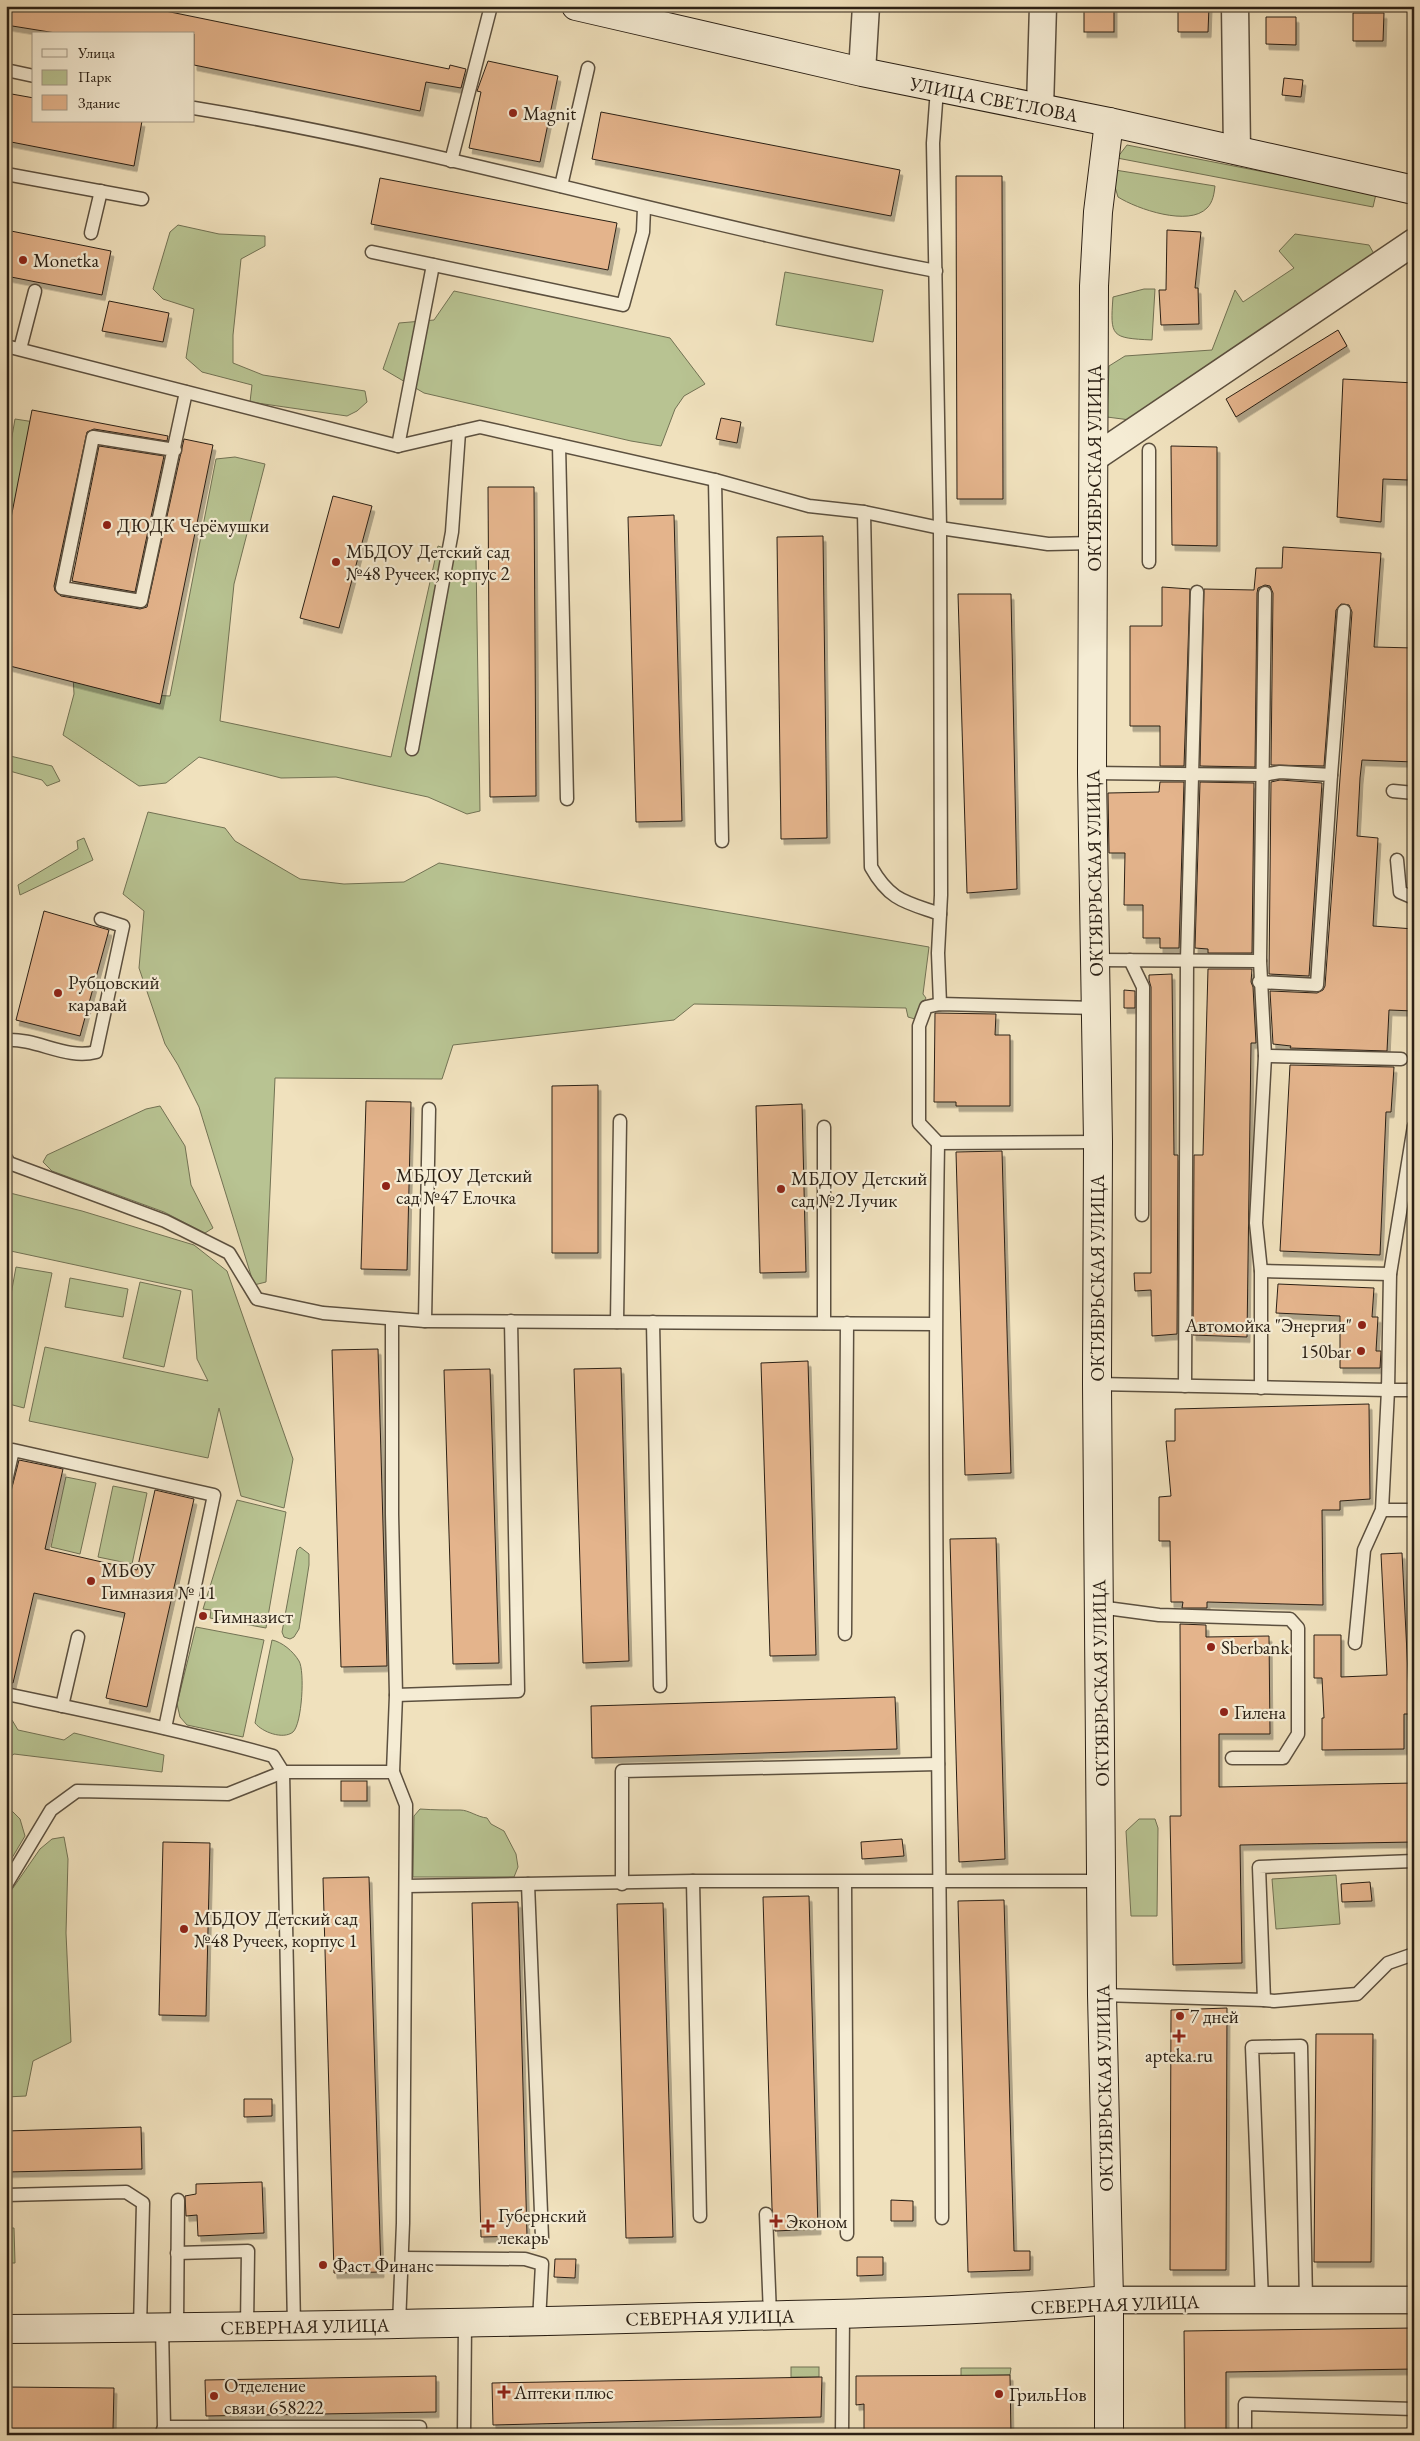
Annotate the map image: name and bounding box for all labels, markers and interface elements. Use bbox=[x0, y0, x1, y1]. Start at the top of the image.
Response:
legend bbox=[32, 32, 195, 122]
text: Улица bbox=[77, 43, 115, 62]
text: Парк bbox=[78, 67, 111, 86]
street label: УЛИЦА СВЕТЛОВА bbox=[907, 71, 1081, 128]
text: Здание bbox=[78, 93, 120, 112]
place label: Magnit bbox=[523, 101, 576, 126]
marker: Magnit bbox=[507, 107, 519, 119]
place label: Monetka bbox=[33, 248, 99, 273]
marker: Monetka bbox=[17, 254, 29, 266]
street label: ОКТЯБРЬСКАЯ УЛИЦА bbox=[1082, 364, 1107, 572]
place label: ДЮДК Черёмушки bbox=[117, 513, 269, 538]
marker: ДЮДК Черёмушки bbox=[101, 519, 113, 531]
place label: МБДОУ Детский сад №48 Ручеек, корпус 2 bbox=[346, 539, 510, 586]
marker: МБДОУ Детский сад №48 Ручеек, корпус 2 bbox=[330, 556, 342, 568]
street label: ОКТЯБРЬСКАЯ УЛИЦА bbox=[1080, 768, 1109, 977]
place label: Рубцовский каравай bbox=[68, 970, 160, 1017]
marker: Рубцовский каравай bbox=[52, 987, 64, 999]
place label: МБДОУ Детский сад №47 Елочка bbox=[396, 1163, 532, 1210]
place label: МБДОУ Детский сад №2 Лучик bbox=[791, 1166, 927, 1213]
street label: ОКТЯБРЬСКАЯ УЛИЦА bbox=[1085, 1174, 1110, 1382]
marker: МБДОУ Детский сад №47 Елочка bbox=[380, 1180, 392, 1192]
marker: МБДОУ Детский сад №2 Лучик bbox=[775, 1183, 787, 1195]
place label: Автомойка "Энергия" bbox=[1184, 1313, 1352, 1338]
marker: Автомойка "Энергия" bbox=[1356, 1319, 1368, 1331]
place label: 150bar bbox=[1300, 1339, 1352, 1364]
marker: 150bar bbox=[1355, 1345, 1367, 1357]
place label: МБОУ Гимназия № 11 bbox=[101, 1558, 216, 1605]
marker: МБОУ Гимназия № 11 bbox=[85, 1575, 97, 1587]
street label: ОКТЯБРЬСКАЯ УЛИЦА bbox=[1086, 1578, 1115, 1787]
place label: Гимназист bbox=[213, 1604, 293, 1629]
marker: Гимназист bbox=[197, 1610, 209, 1622]
place label: Sberbank bbox=[1221, 1635, 1290, 1660]
marker: Sberbank bbox=[1205, 1641, 1217, 1653]
place label: Гилена bbox=[1234, 1700, 1286, 1725]
marker: Гилена bbox=[1218, 1706, 1230, 1718]
place label: МБДОУ Детский сад №48 Ручеек, корпус 1 bbox=[194, 1906, 358, 1953]
marker: МБДОУ Детский сад №48 Ручеек, корпус 1 bbox=[178, 1923, 190, 1935]
street label: ОКТЯБРЬСКАЯ УЛИЦА bbox=[1090, 1983, 1119, 2192]
place label: 7 дней bbox=[1190, 2004, 1239, 2029]
marker: 7 дней bbox=[1174, 2010, 1186, 2022]
marker: apteka.ru bbox=[1173, 2030, 1185, 2042]
place label: apteka.ru bbox=[1145, 2043, 1213, 2068]
place label: Губернский лекарь bbox=[498, 2203, 587, 2250]
place label: Эконом bbox=[786, 2209, 848, 2234]
marker: Эконом bbox=[770, 2215, 782, 2227]
marker: Губернский лекарь bbox=[482, 2220, 494, 2232]
place label: Фаст Финанс bbox=[333, 2253, 434, 2278]
marker: Фаст Финанс bbox=[317, 2259, 329, 2271]
street label: СЕВЕРНАЯ УЛИЦА bbox=[1030, 2289, 1201, 2320]
street label: СЕВЕРНАЯ УЛИЦА bbox=[625, 2304, 796, 2331]
street label: СЕВЕРНАЯ УЛИЦА bbox=[220, 2313, 391, 2340]
place label: Отделение связи 658222 bbox=[224, 2373, 324, 2420]
place label: Аптеки плюс bbox=[513, 2380, 614, 2405]
place label: ГрильНов bbox=[1009, 2382, 1086, 2407]
marker: Аптеки плюс bbox=[498, 2386, 510, 2398]
marker: ГрильНов bbox=[993, 2388, 1005, 2400]
marker: Отделение связи 658222 bbox=[208, 2390, 220, 2402]

